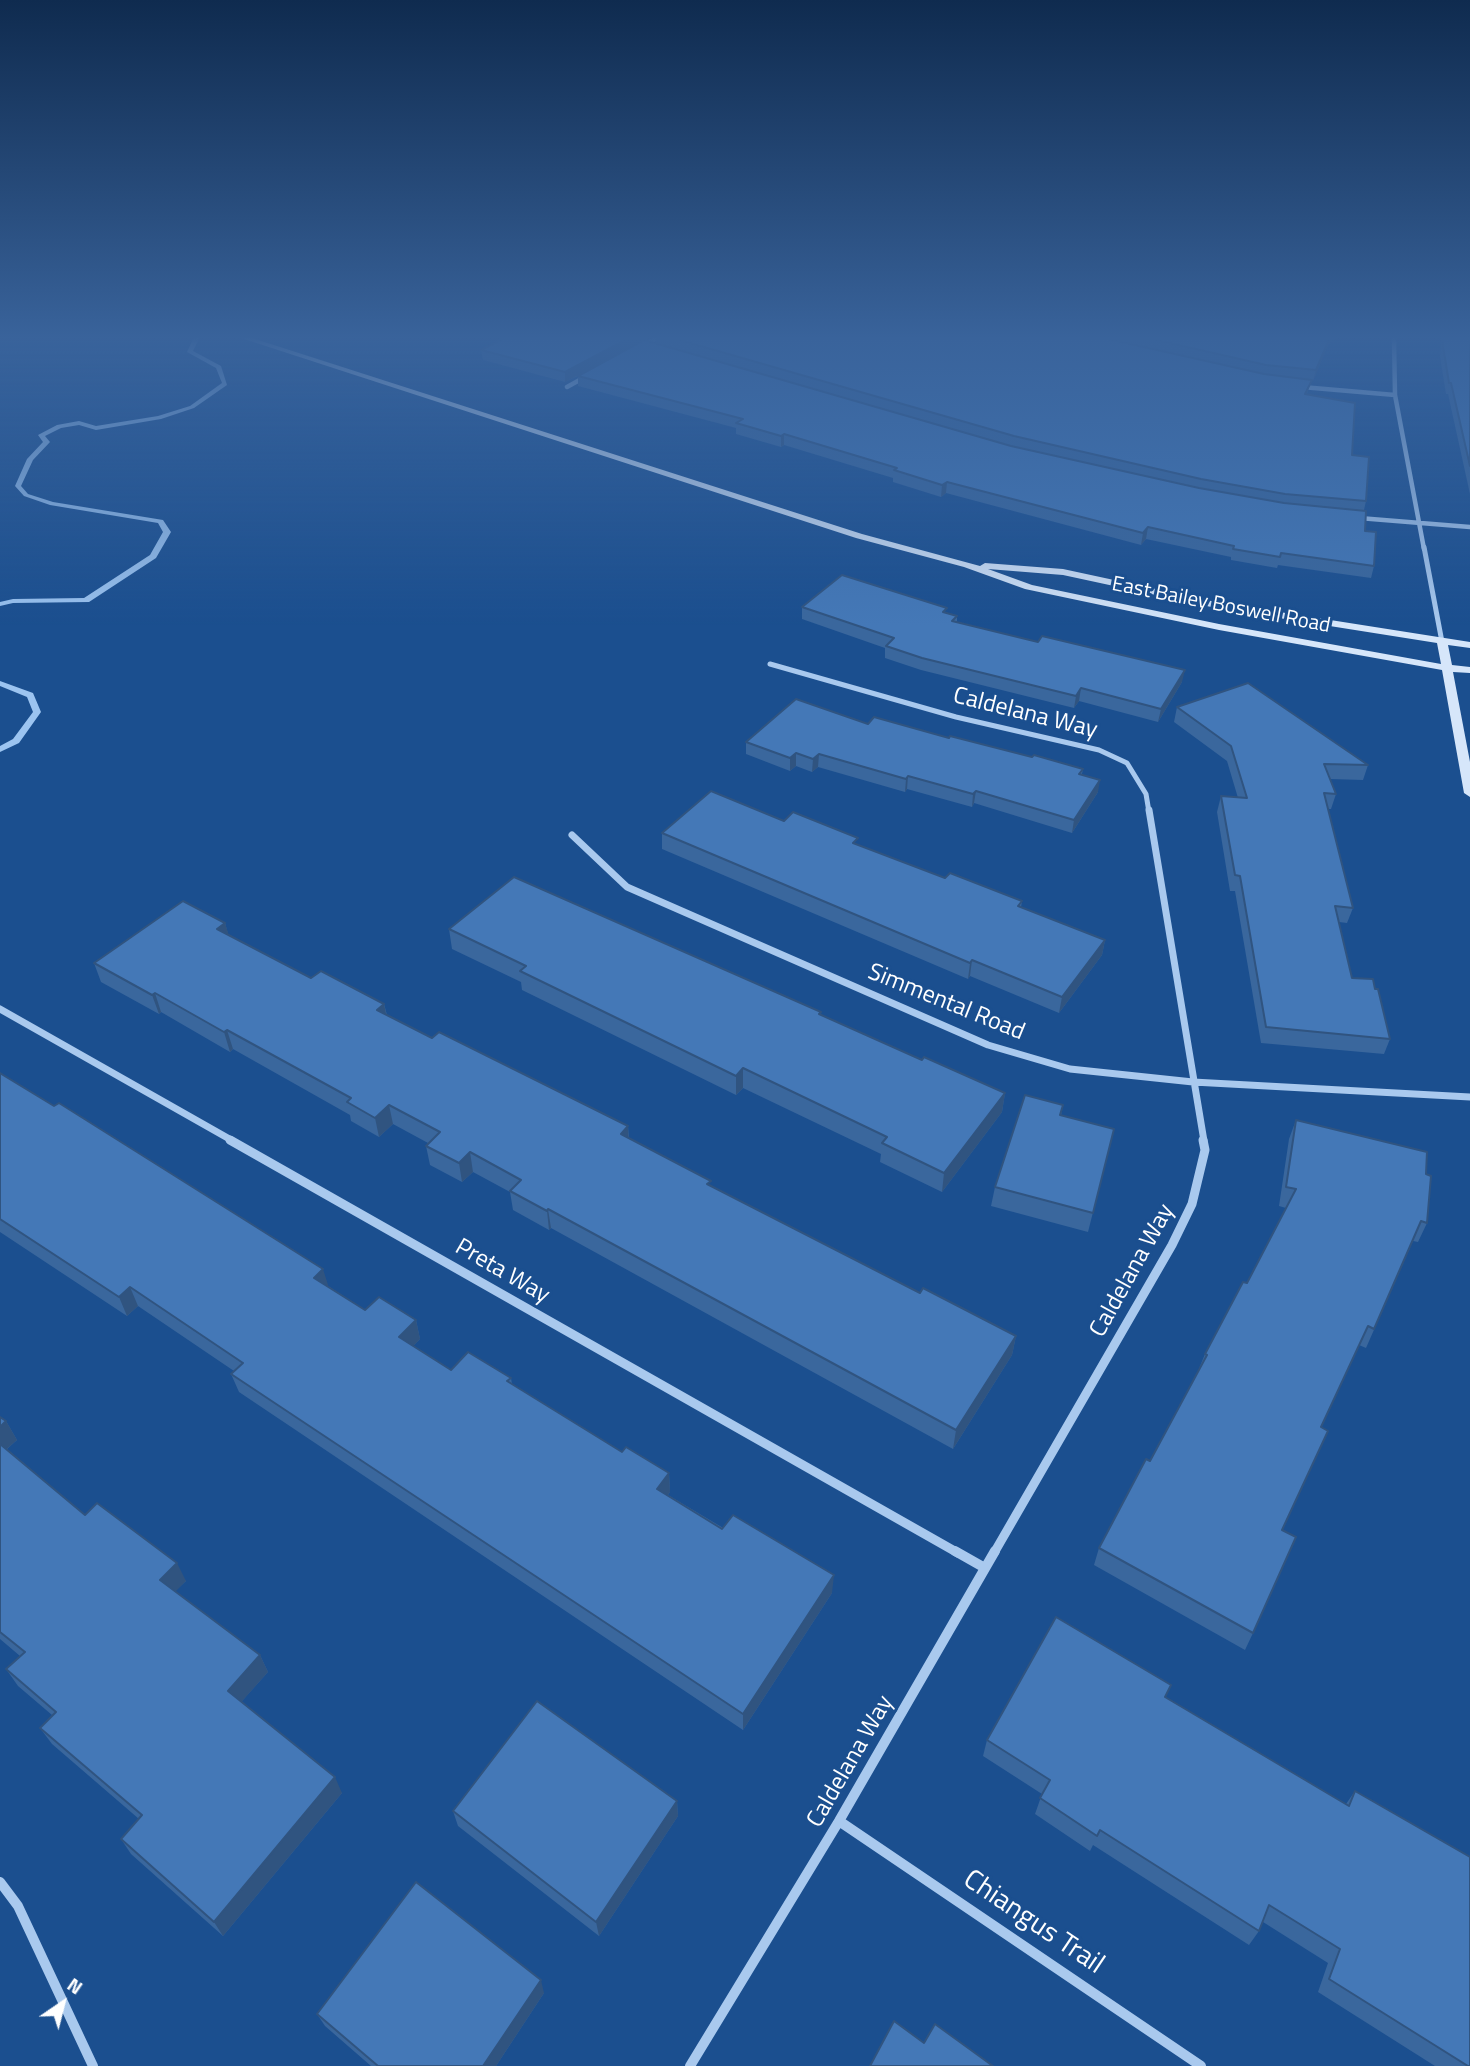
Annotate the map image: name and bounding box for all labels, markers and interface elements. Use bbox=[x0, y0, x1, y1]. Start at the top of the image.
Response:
street label: East Bailey Boswell Road bbox=[1110, 572, 1332, 640]
street label: Caldelana Way bbox=[950, 682, 1100, 746]
street label: Simmental Road bbox=[863, 958, 1029, 1048]
street label: Caldelana Way bbox=[1085, 1199, 1181, 1343]
street label: Preta Way bbox=[450, 1233, 554, 1311]
street label: Caldelana Way bbox=[802, 1691, 900, 1833]
street label: Chiangus Trail bbox=[956, 1864, 1110, 1982]
north arrow bbox=[28, 1968, 98, 2038]
text: N bbox=[62, 1970, 89, 2001]

